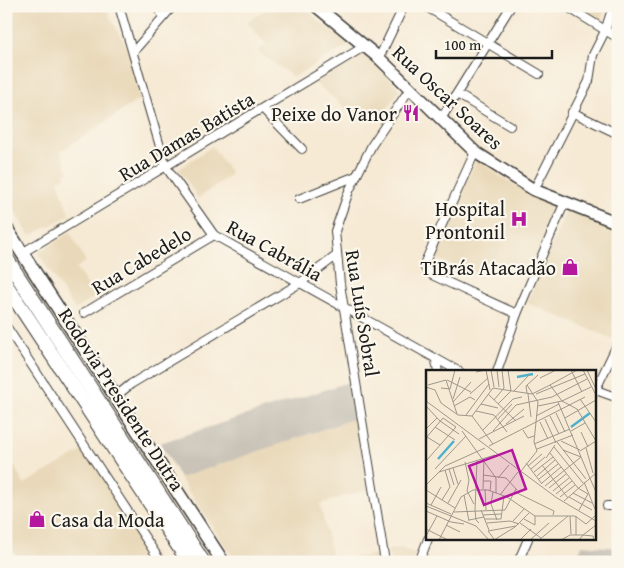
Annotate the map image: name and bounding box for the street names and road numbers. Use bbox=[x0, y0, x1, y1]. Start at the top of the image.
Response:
street label: Rua Oscar Soares bbox=[386, 38, 510, 156]
street label: Rua Damas Batista bbox=[113, 84, 260, 188]
street label: Rua Cabrália bbox=[222, 212, 329, 288]
street label: Rua Cabedelo bbox=[85, 219, 197, 301]
street label: Rua Luís Sobral bbox=[339, 247, 387, 379]
street label: Rodovia Presidente Dutra bbox=[52, 302, 192, 497]

